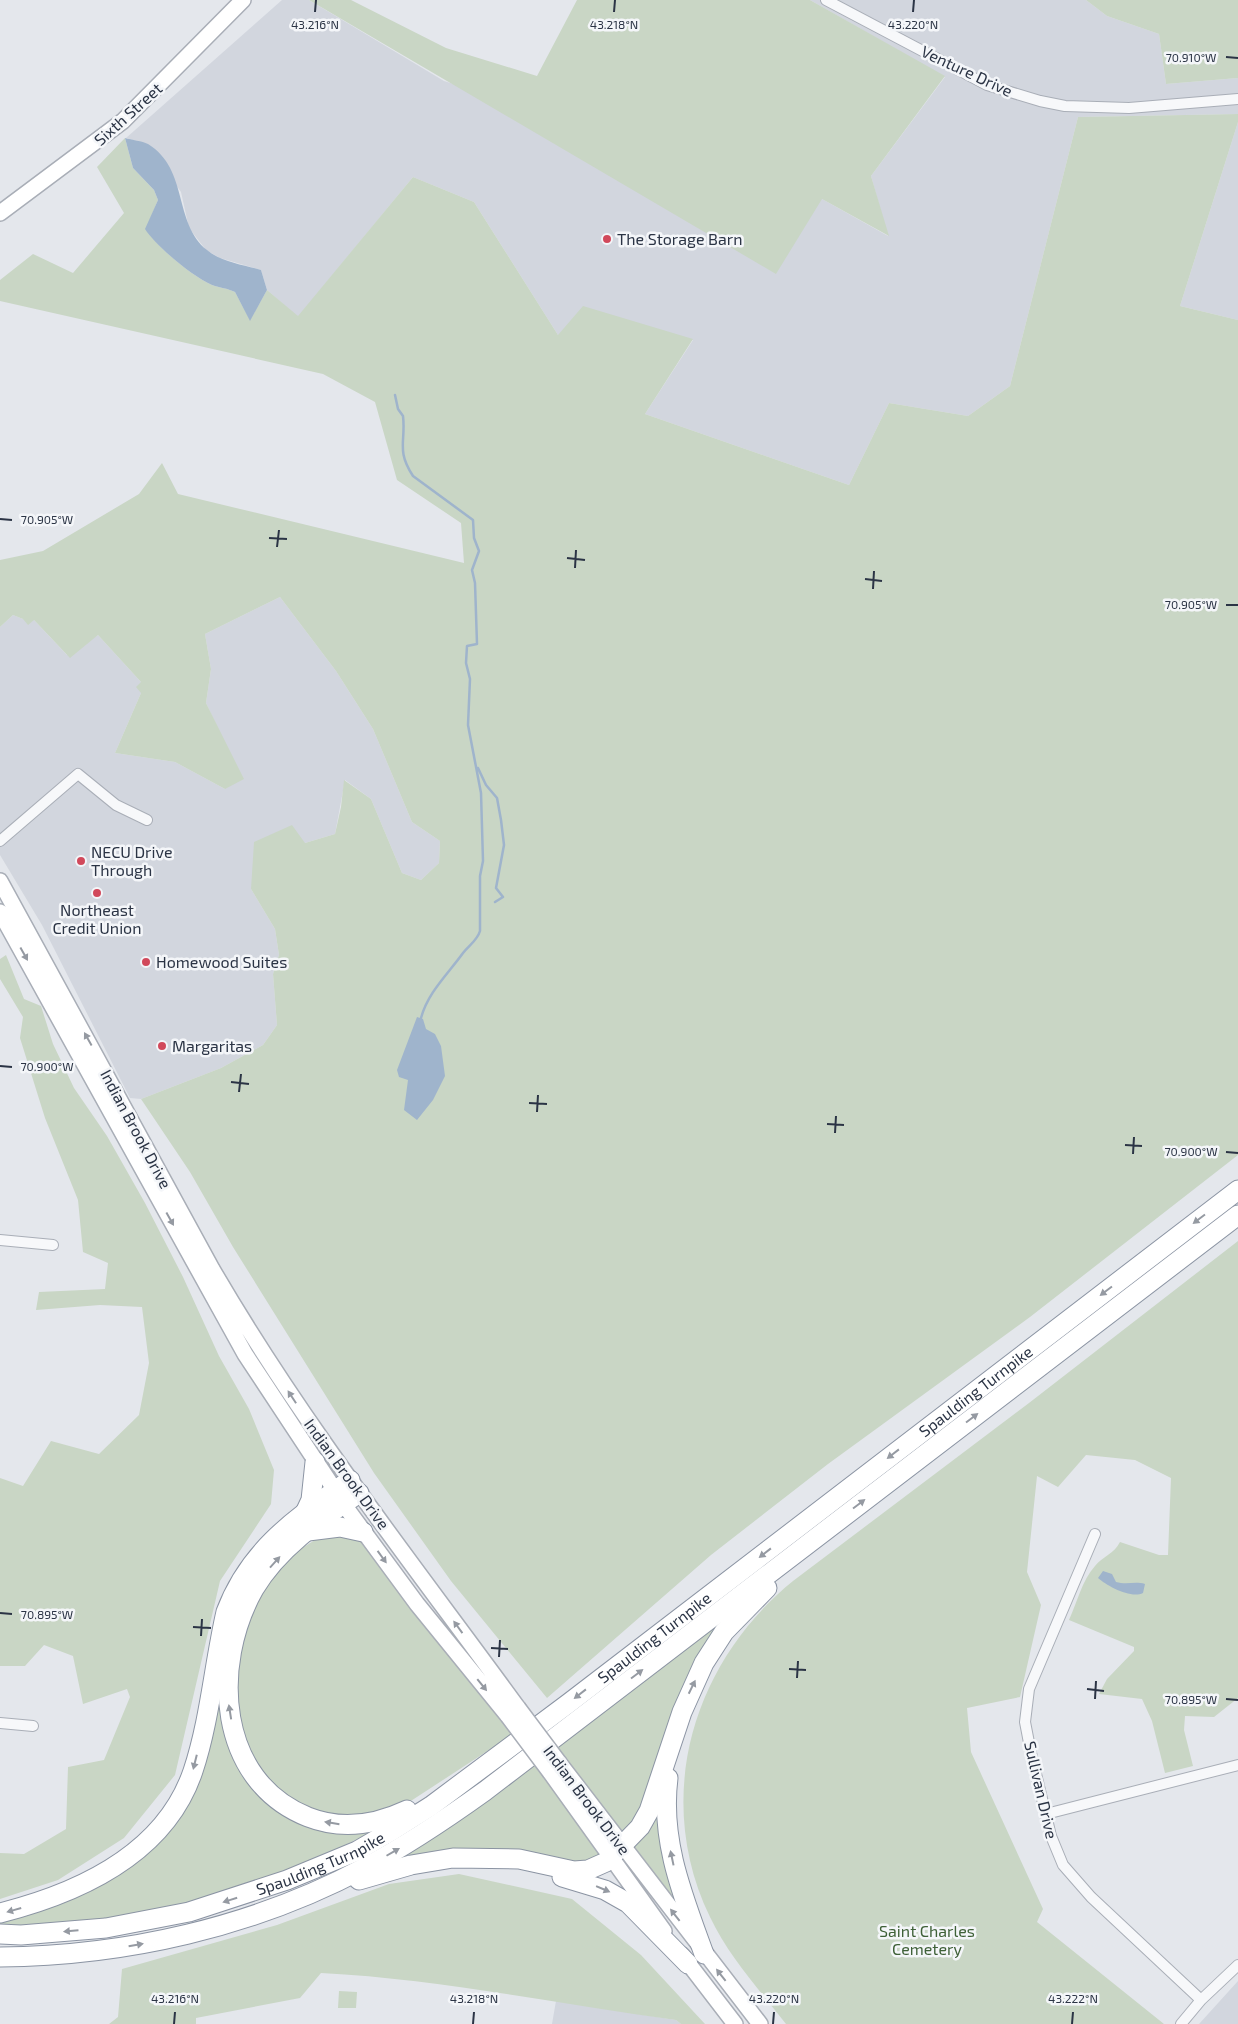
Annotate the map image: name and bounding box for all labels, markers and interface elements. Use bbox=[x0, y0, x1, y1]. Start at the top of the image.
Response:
text: 43.216°N bbox=[291, 17, 339, 31]
text: 43.218°N bbox=[590, 17, 638, 31]
text: 43.220°N bbox=[888, 17, 938, 31]
street label: Venture Drive bbox=[919, 41, 1016, 100]
text: 70.910°W bbox=[1166, 50, 1216, 64]
street label: Sixth Street bbox=[90, 78, 166, 149]
place label: The Storage Barn bbox=[617, 229, 742, 248]
marker: The Storage Barn bbox=[601, 233, 613, 245]
text: 70.905°W bbox=[21, 512, 73, 526]
text: 70.905°W bbox=[1165, 597, 1217, 611]
place label: NECU Drive Through bbox=[91, 842, 172, 879]
marker: NECU Drive Through bbox=[75, 855, 87, 867]
marker: Northeast Credit Union bbox=[91, 887, 103, 899]
place label: Northeast Credit Union bbox=[52, 900, 142, 937]
one-way arrow bbox=[19, 948, 28, 961]
place label: Homewood Suites bbox=[156, 952, 287, 971]
marker: Homewood Suites bbox=[140, 956, 152, 968]
one-way arrow bbox=[83, 1032, 92, 1046]
place label: Margaritas bbox=[172, 1036, 252, 1055]
marker: Margaritas bbox=[156, 1040, 168, 1052]
text: 70.900°W bbox=[20, 1059, 74, 1073]
street label: Indian Brook Drive bbox=[97, 1066, 176, 1192]
text: 70.900°W bbox=[1164, 1144, 1218, 1158]
one-way arrow bbox=[166, 1212, 174, 1226]
one-way arrow bbox=[1192, 1214, 1206, 1224]
one-way arrow bbox=[1100, 1285, 1113, 1296]
street label: Spaulding Turnpike bbox=[915, 1341, 1036, 1440]
one-way arrow bbox=[287, 1391, 297, 1404]
one-way arrow bbox=[965, 1413, 979, 1423]
street label: Indian Brook Drive bbox=[301, 1415, 394, 1533]
one-way arrow bbox=[887, 1448, 900, 1459]
one-way arrow bbox=[852, 1499, 865, 1510]
one-way arrow bbox=[759, 1547, 772, 1558]
one-way arrow bbox=[377, 1551, 387, 1564]
one-way arrow bbox=[269, 1556, 281, 1568]
street label: Spaulding Turnpike bbox=[593, 1588, 715, 1687]
text: 70.895°W bbox=[21, 1607, 73, 1621]
one-way arrow bbox=[453, 1620, 463, 1634]
one-way arrow bbox=[630, 1668, 643, 1679]
one-way arrow bbox=[477, 1679, 488, 1692]
one-way arrow bbox=[688, 1680, 696, 1694]
one-way arrow bbox=[574, 1689, 587, 1700]
text: 70.895°W bbox=[1165, 1692, 1217, 1706]
one-way arrow bbox=[225, 1704, 233, 1720]
street label: Sullivan Drive bbox=[1021, 1739, 1062, 1841]
street label: Indian Brook Drive bbox=[540, 1741, 635, 1858]
one-way arrow bbox=[191, 1755, 199, 1770]
one-way arrow bbox=[323, 1819, 339, 1827]
street label: Spaulding Turnpike bbox=[254, 1827, 388, 1898]
one-way arrow bbox=[386, 1847, 400, 1856]
one-way arrow bbox=[667, 1850, 675, 1866]
one-way arrow bbox=[596, 1886, 610, 1894]
one-way arrow bbox=[222, 1896, 237, 1904]
one-way arrow bbox=[6, 1906, 21, 1914]
one-way arrow bbox=[669, 1909, 680, 1922]
park label: Saint Charles Cemetery bbox=[879, 1921, 975, 1958]
one-way arrow bbox=[63, 1927, 79, 1935]
one-way arrow bbox=[128, 1940, 144, 1948]
one-way arrow bbox=[716, 1969, 727, 1982]
text: 43.216°N bbox=[151, 1991, 199, 2005]
text: 43.218°N bbox=[450, 1991, 498, 2005]
text: 43.220°N bbox=[749, 1991, 799, 2005]
text: 43.222°N bbox=[1048, 1991, 1098, 2005]

